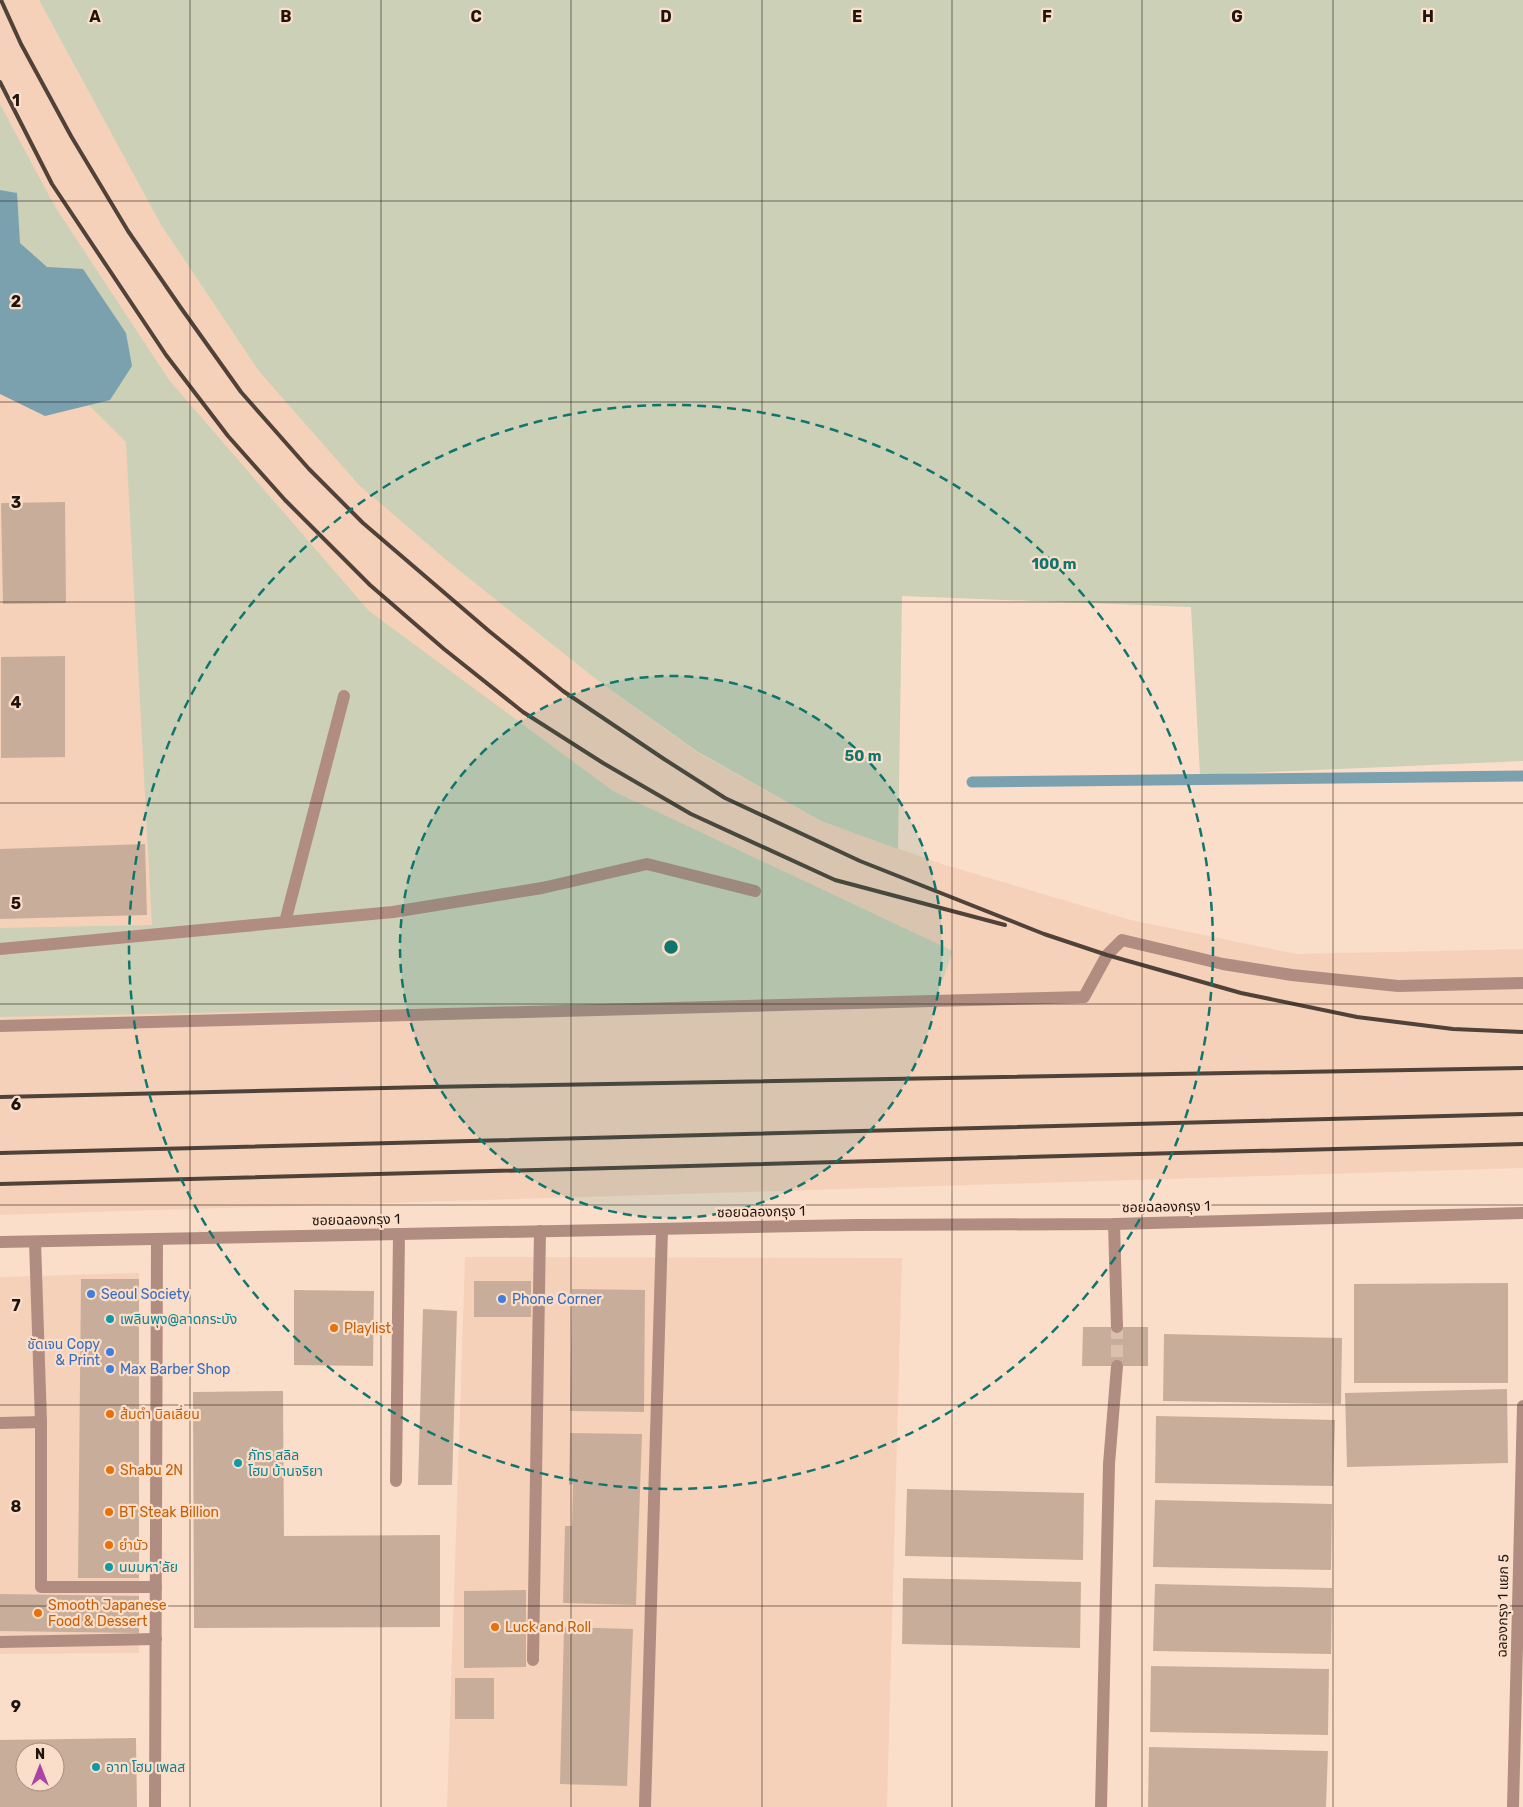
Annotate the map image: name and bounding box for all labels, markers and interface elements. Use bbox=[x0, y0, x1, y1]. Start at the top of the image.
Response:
text: A bbox=[89, 7, 101, 26]
text: B bbox=[280, 7, 292, 26]
text: C bbox=[470, 7, 482, 26]
text: D bbox=[660, 7, 672, 26]
text: E bbox=[852, 7, 862, 26]
text: F bbox=[1042, 7, 1052, 26]
text: G bbox=[1231, 7, 1243, 26]
text: H bbox=[1422, 7, 1434, 26]
text: 1 bbox=[12, 91, 20, 110]
text: 2 bbox=[11, 292, 21, 311]
text: 3 bbox=[11, 493, 21, 512]
text: 100 m bbox=[1032, 555, 1076, 573]
text: 4 bbox=[11, 693, 22, 712]
text: 50 m bbox=[845, 747, 881, 765]
text: 5 bbox=[11, 894, 21, 913]
centre of rings bbox=[662, 938, 680, 956]
text: 6 bbox=[11, 1095, 21, 1114]
street label: ซอยฉลองกรุง 1 bbox=[1122, 1198, 1210, 1216]
street label: ซอยฉลองกรุง 1 bbox=[717, 1203, 805, 1221]
street label: ซอยฉลองกรุง 1 bbox=[312, 1211, 400, 1229]
place label: Seoul Society bbox=[101, 1286, 190, 1303]
marker: Seoul Society bbox=[85, 1288, 97, 1300]
place label: Phone Corner bbox=[512, 1291, 602, 1308]
marker: Phone Corner bbox=[496, 1293, 508, 1305]
text: 7 bbox=[11, 1296, 21, 1315]
place label: เพลินพุง@ลาดกระบัง bbox=[120, 1311, 237, 1328]
marker: เพลินพุง@ลาดกระบัง bbox=[104, 1313, 116, 1325]
place label: Playlist bbox=[344, 1320, 392, 1337]
marker: Playlist bbox=[328, 1322, 340, 1334]
place label: ชัดเจน Copy & Print bbox=[27, 1336, 101, 1369]
marker: ชัดเจน Copy & Print bbox=[104, 1346, 116, 1358]
place label: Max Barber Shop bbox=[120, 1361, 230, 1378]
marker: Max Barber Shop bbox=[104, 1363, 116, 1375]
place label: ส้มตำ บิลเลี่ยน bbox=[120, 1404, 200, 1423]
marker: ส้มตำ บิลเลี่ยน bbox=[104, 1408, 116, 1420]
place label: ภัทร สลิล โฮม บ้านจริยา bbox=[248, 1447, 323, 1480]
marker: ภัทร สลิล โฮม บ้านจริยา bbox=[232, 1457, 244, 1469]
place label: Shabu 2N bbox=[120, 1462, 183, 1479]
marker: Shabu 2N bbox=[104, 1464, 116, 1476]
text: 8 bbox=[11, 1497, 22, 1516]
place label: BT Steak Billion bbox=[119, 1504, 219, 1521]
marker: BT Steak Billion bbox=[103, 1506, 115, 1518]
place label: ยำนัว bbox=[119, 1537, 148, 1554]
marker: ยำนัว bbox=[103, 1539, 115, 1551]
street label: ฉลองกรุง 1 แยก 5 bbox=[1494, 1554, 1512, 1658]
place label: นมมหา'ลัย bbox=[119, 1559, 178, 1576]
marker: นมมหา'ลัย bbox=[103, 1561, 115, 1573]
place label: Smooth Japanese Food & Dessert bbox=[48, 1597, 167, 1630]
marker: Smooth Japanese Food & Dessert bbox=[32, 1607, 44, 1619]
place label: Luck and Roll bbox=[505, 1619, 591, 1636]
marker: Luck and Roll bbox=[489, 1621, 501, 1633]
text: 9 bbox=[11, 1697, 21, 1716]
north arrow bbox=[15, 1742, 65, 1792]
text: N bbox=[35, 1746, 45, 1763]
place label: อาท โฮม เพลส bbox=[106, 1759, 185, 1776]
marker: อาท โฮม เพลส bbox=[90, 1761, 102, 1773]

